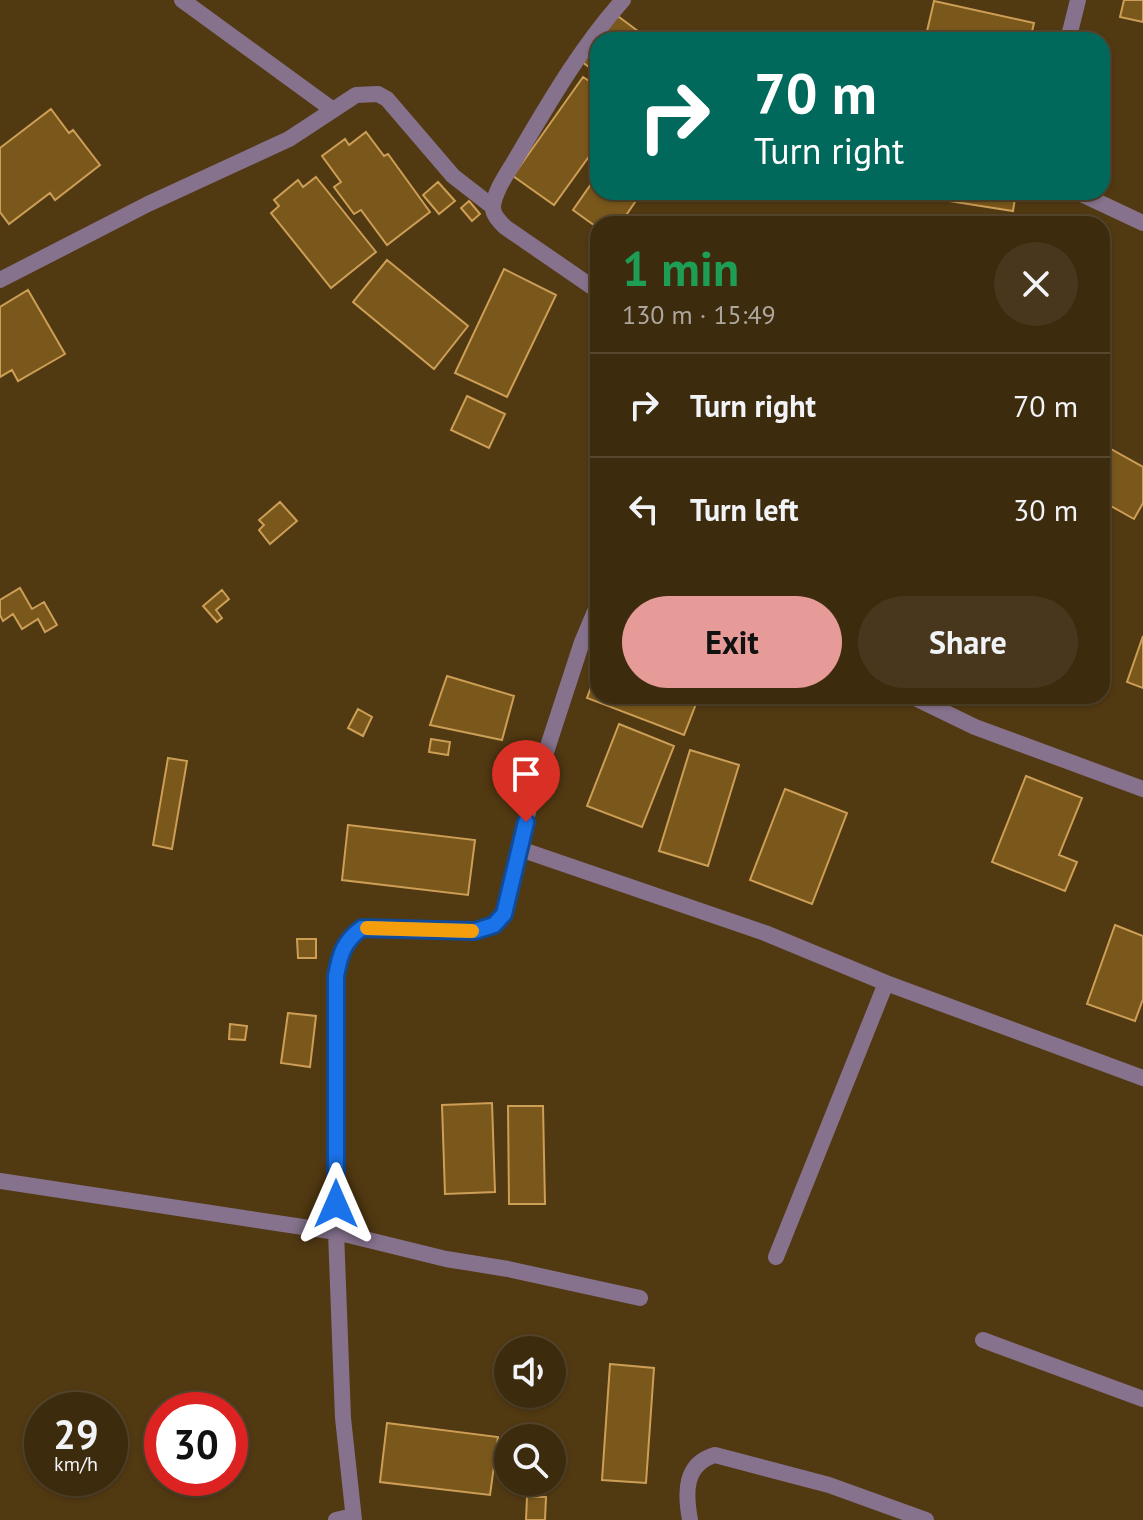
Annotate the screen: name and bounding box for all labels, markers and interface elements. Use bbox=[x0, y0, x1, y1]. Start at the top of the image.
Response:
text: 70 m bbox=[754, 57, 877, 129]
icon: right bbox=[622, 64, 726, 168]
text: Turn right bbox=[754, 127, 904, 174]
text: 1 min bbox=[622, 237, 739, 299]
button: close bbox=[994, 242, 1078, 326]
text: 130 m · 15:49 bbox=[622, 298, 776, 331]
icon: right bbox=[622, 383, 666, 427]
text: Turn right bbox=[690, 386, 816, 425]
text: 70 m bbox=[1013, 386, 1078, 425]
icon: left bbox=[622, 487, 666, 531]
text: Turn left bbox=[690, 490, 798, 529]
text: 30 m bbox=[1013, 490, 1078, 529]
button: Exit bbox=[622, 596, 842, 688]
button: Share bbox=[858, 596, 1078, 688]
pin bbox=[492, 740, 560, 822]
icon: arrive bbox=[504, 752, 548, 796]
position arrow bbox=[294, 1162, 378, 1246]
map controls bbox=[494, 1336, 566, 1496]
button: sound bbox=[494, 1336, 566, 1408]
speed limit sign: 30 bbox=[144, 1392, 248, 1496]
text: 29 bbox=[53, 1408, 99, 1460]
button: search bbox=[494, 1424, 566, 1496]
text: km/h bbox=[54, 1451, 98, 1477]

